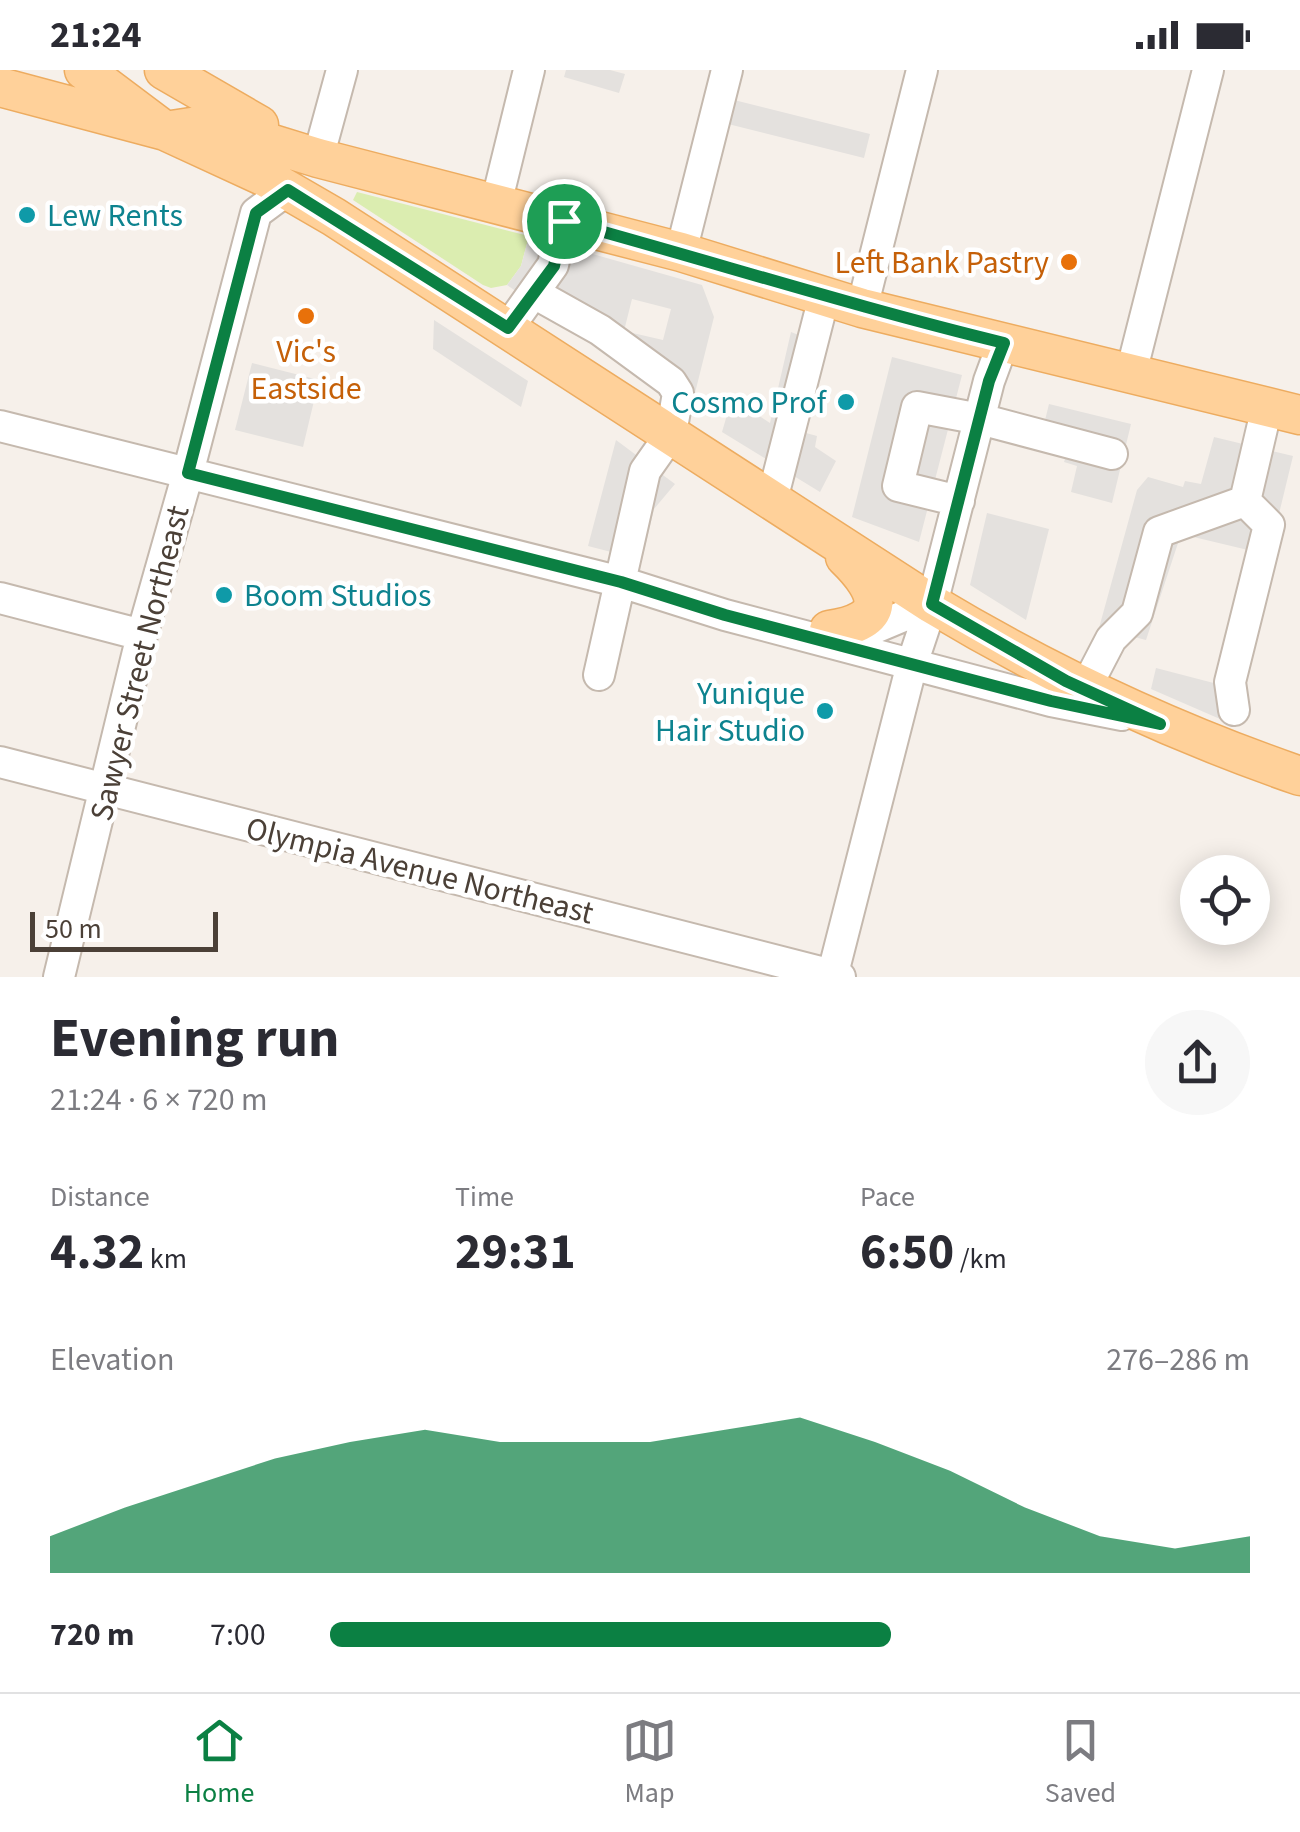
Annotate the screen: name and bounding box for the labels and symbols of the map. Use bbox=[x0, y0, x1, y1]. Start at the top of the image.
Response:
pin bbox=[522, 179, 607, 264]
place label: Lew Rents bbox=[47, 193, 183, 239]
marker: Lew Rents bbox=[16, 204, 38, 226]
place label: Left Bank Pastry bbox=[835, 240, 1049, 286]
marker: Left Bank Pastry bbox=[1058, 251, 1080, 273]
marker: Vic's Eastside bbox=[295, 305, 317, 327]
place label: Vic's Eastside bbox=[250, 329, 362, 412]
place label: Cosmo Prof bbox=[671, 380, 828, 426]
marker: Cosmo Prof bbox=[835, 391, 857, 413]
street label: Sawyer Street Northeast bbox=[79, 501, 201, 826]
place label: Boom Studios bbox=[244, 573, 431, 619]
marker: Boom Studios bbox=[213, 584, 235, 606]
place label: Yunique Hair Studio bbox=[655, 671, 805, 754]
marker: Yunique Hair Studio bbox=[814, 700, 836, 722]
street label: Olympia Avenue Northeast bbox=[241, 806, 598, 936]
scale bar bbox=[30, 907, 218, 951]

